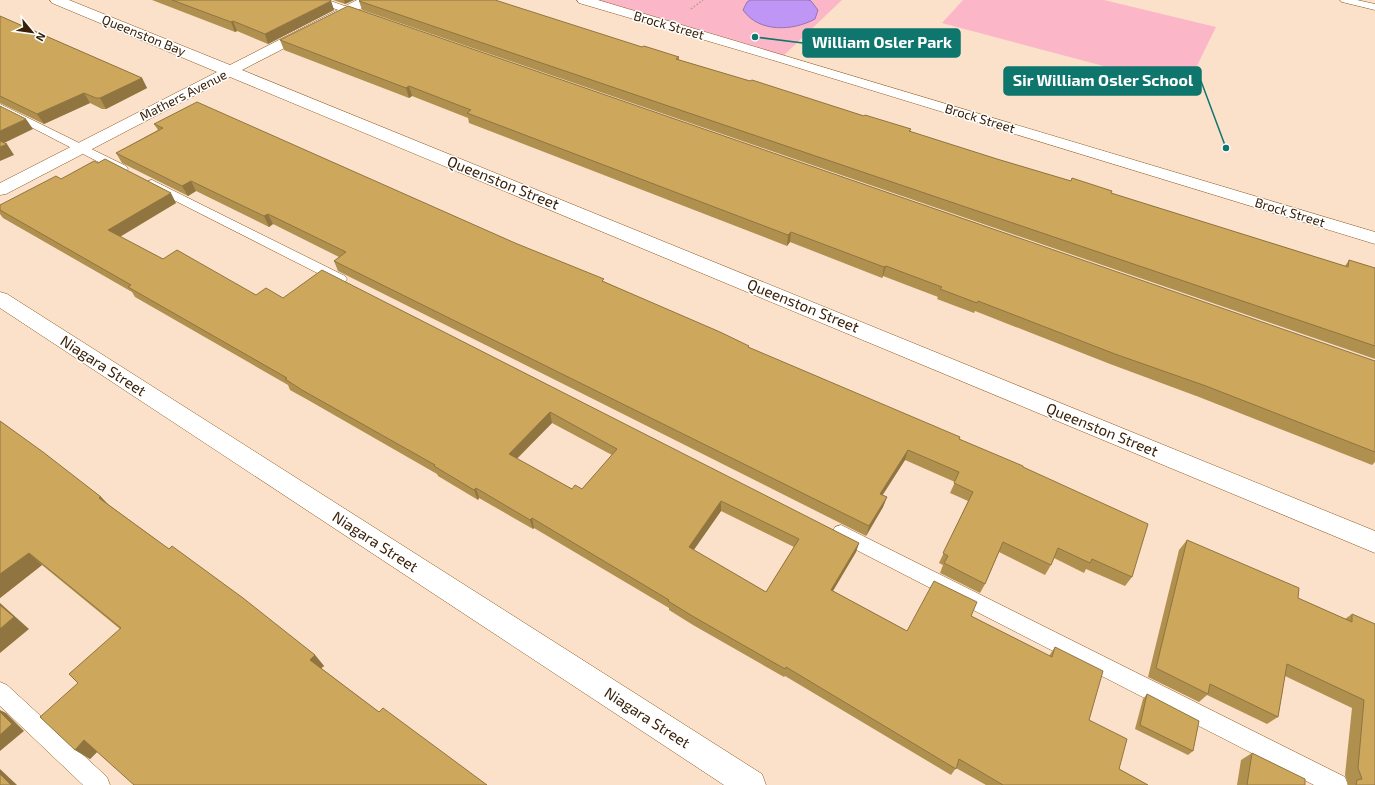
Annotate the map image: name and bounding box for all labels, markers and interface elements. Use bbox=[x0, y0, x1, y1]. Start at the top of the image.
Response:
street label: Brock Street bbox=[632, 7, 706, 43]
street label: Queenston Bay bbox=[100, 11, 188, 59]
north arrow bbox=[12, 12, 52, 52]
callout: William Osler Park bbox=[803, 29, 960, 57]
text: N bbox=[34, 30, 49, 44]
text: William Osler Park bbox=[812, 32, 952, 51]
street label: Mathers Avenue bbox=[137, 66, 229, 124]
callout: Sir William Osler School bbox=[1004, 67, 1201, 95]
text: Sir William Osler School bbox=[1013, 70, 1194, 89]
street label: Brock Street bbox=[943, 100, 1017, 136]
street label: Queenston Street bbox=[444, 151, 562, 214]
street label: Brock Street bbox=[1253, 194, 1327, 230]
street label: Queenston Street bbox=[744, 274, 862, 337]
street label: Niagara Street bbox=[57, 331, 150, 400]
street label: Queenston Street bbox=[1043, 398, 1161, 461]
street label: Niagara Street bbox=[329, 507, 422, 576]
street label: Niagara Street bbox=[601, 683, 694, 752]

